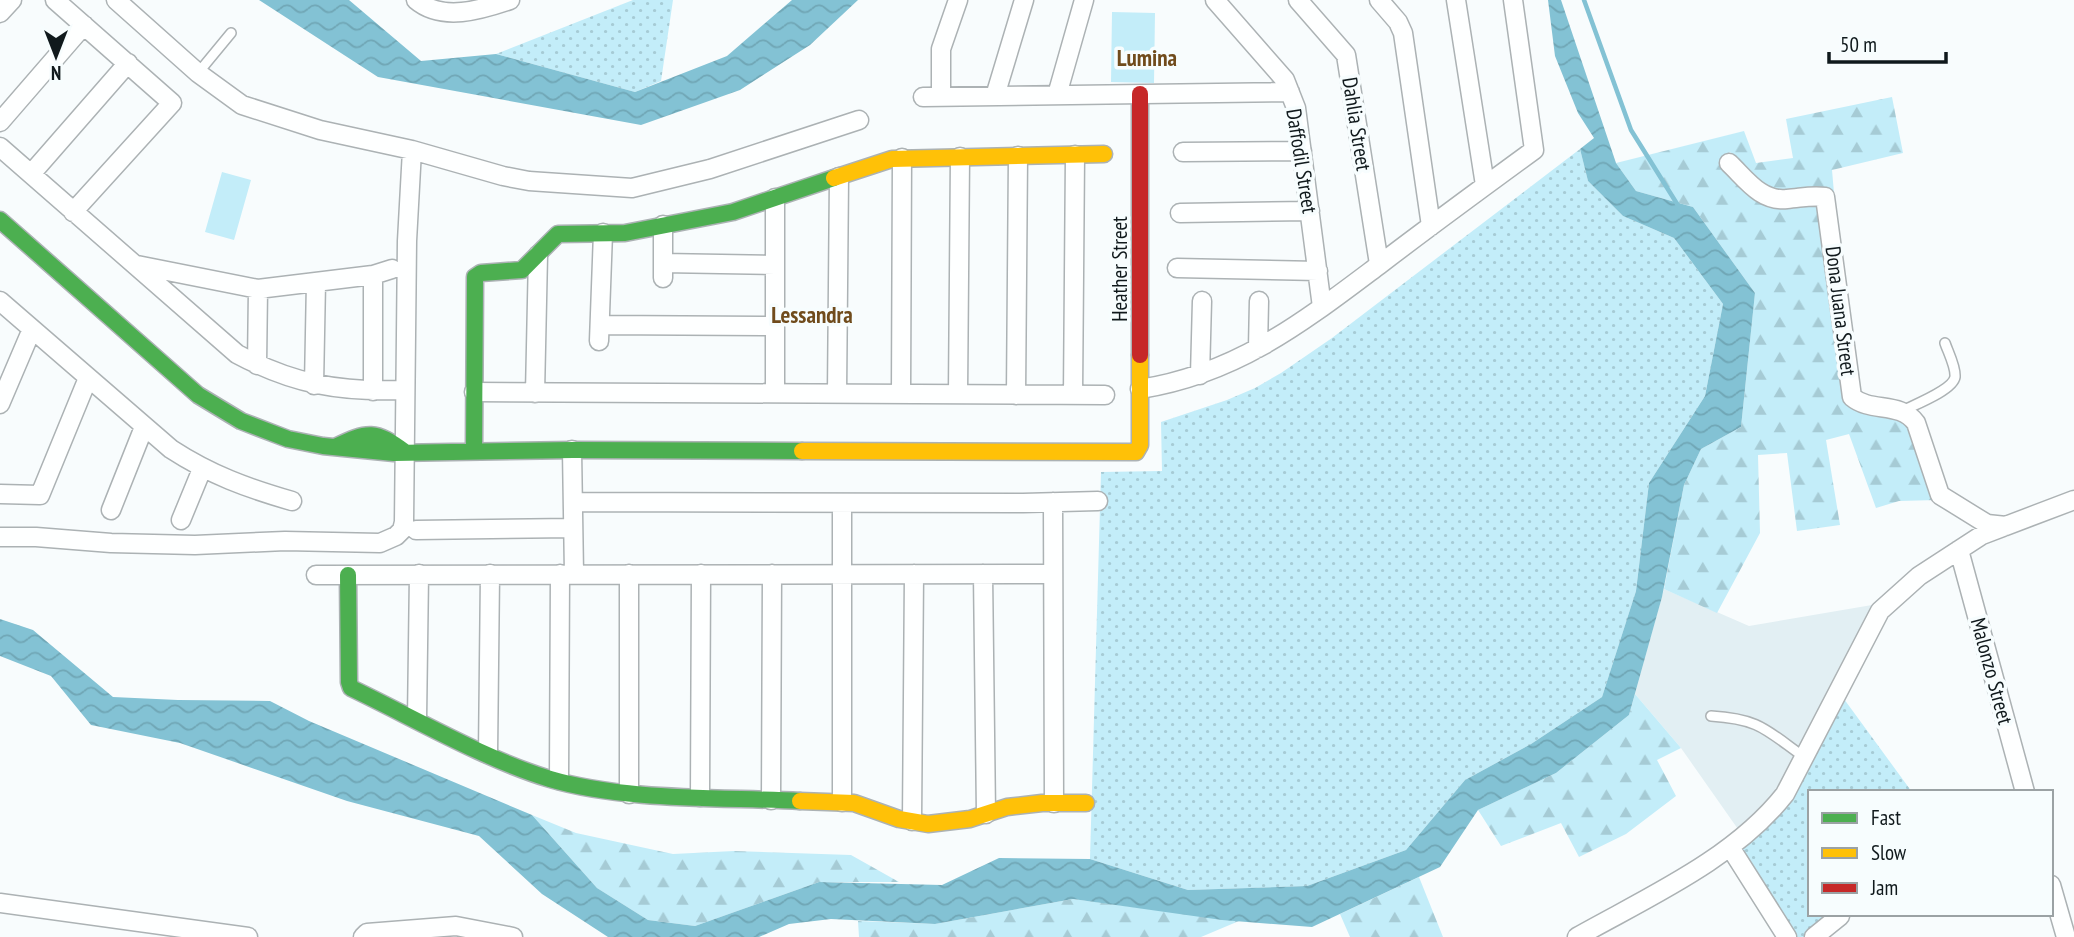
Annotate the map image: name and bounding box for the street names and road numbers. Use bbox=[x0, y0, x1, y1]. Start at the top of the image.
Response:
street label: Dahlia Street bbox=[1336, 75, 1378, 173]
street label: Daffodil Street bbox=[1280, 107, 1324, 215]
street label: Heather Street bbox=[1106, 216, 1133, 322]
street label: Dona Juana Street bbox=[1820, 245, 1862, 378]
street label: Malonzo Street bbox=[1965, 615, 2019, 727]

